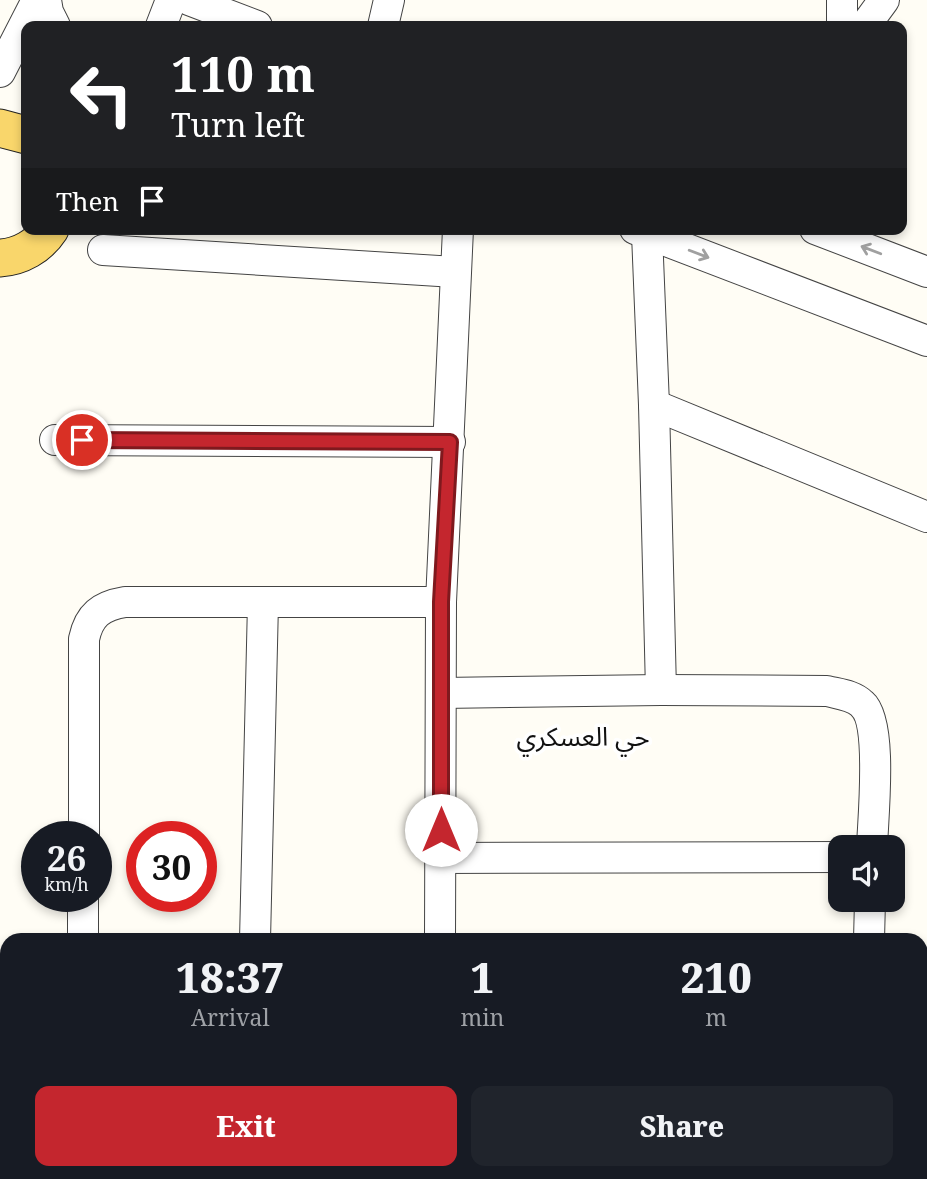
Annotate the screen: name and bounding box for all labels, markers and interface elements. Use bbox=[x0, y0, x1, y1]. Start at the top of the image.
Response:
text: 110 m bbox=[171, 40, 315, 106]
icon: left bbox=[56, 49, 147, 140]
text: Turn left bbox=[171, 103, 305, 146]
icon: arrive bbox=[133, 182, 171, 220]
text: Then bbox=[56, 183, 119, 219]
one-way arrow bbox=[861, 243, 883, 256]
one-way arrow bbox=[688, 248, 710, 261]
pin bbox=[52, 410, 112, 470]
icon: arrive bbox=[63, 421, 101, 459]
district label: حي العسكري bbox=[516, 718, 650, 757]
position arrow bbox=[404, 793, 478, 867]
speed limit sign: 30 bbox=[126, 821, 217, 912]
text: 26 bbox=[47, 834, 86, 881]
map controls bbox=[828, 835, 905, 912]
button: sound bbox=[828, 835, 905, 912]
text: km/h bbox=[44, 872, 89, 896]
text: 18:37 bbox=[176, 948, 284, 1005]
text: 1 bbox=[471, 948, 494, 1005]
text: 210 bbox=[680, 948, 752, 1005]
text: Arrival bbox=[191, 1001, 270, 1033]
text: min bbox=[460, 1001, 504, 1033]
text: m bbox=[705, 1001, 727, 1033]
button: Exit bbox=[35, 1086, 457, 1166]
button: Share bbox=[471, 1086, 893, 1166]

